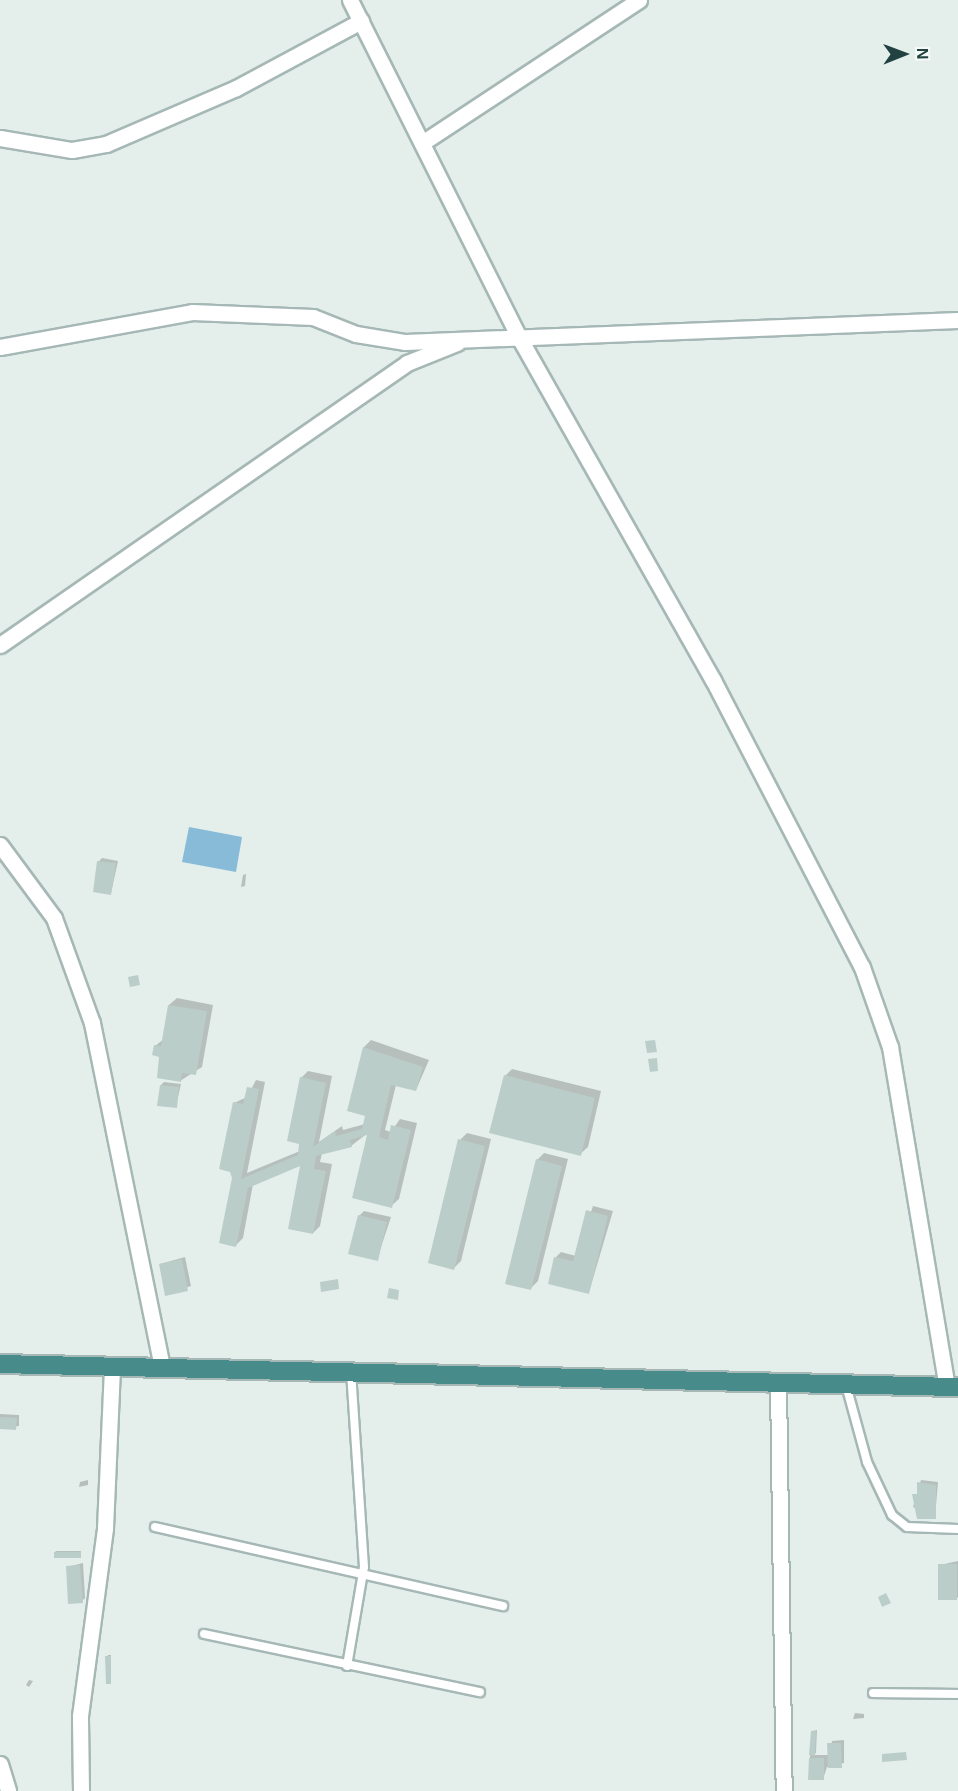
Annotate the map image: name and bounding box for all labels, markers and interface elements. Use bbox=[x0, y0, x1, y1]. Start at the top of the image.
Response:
north arrow bbox=[874, 24, 934, 84]
text: N bbox=[914, 48, 931, 60]

